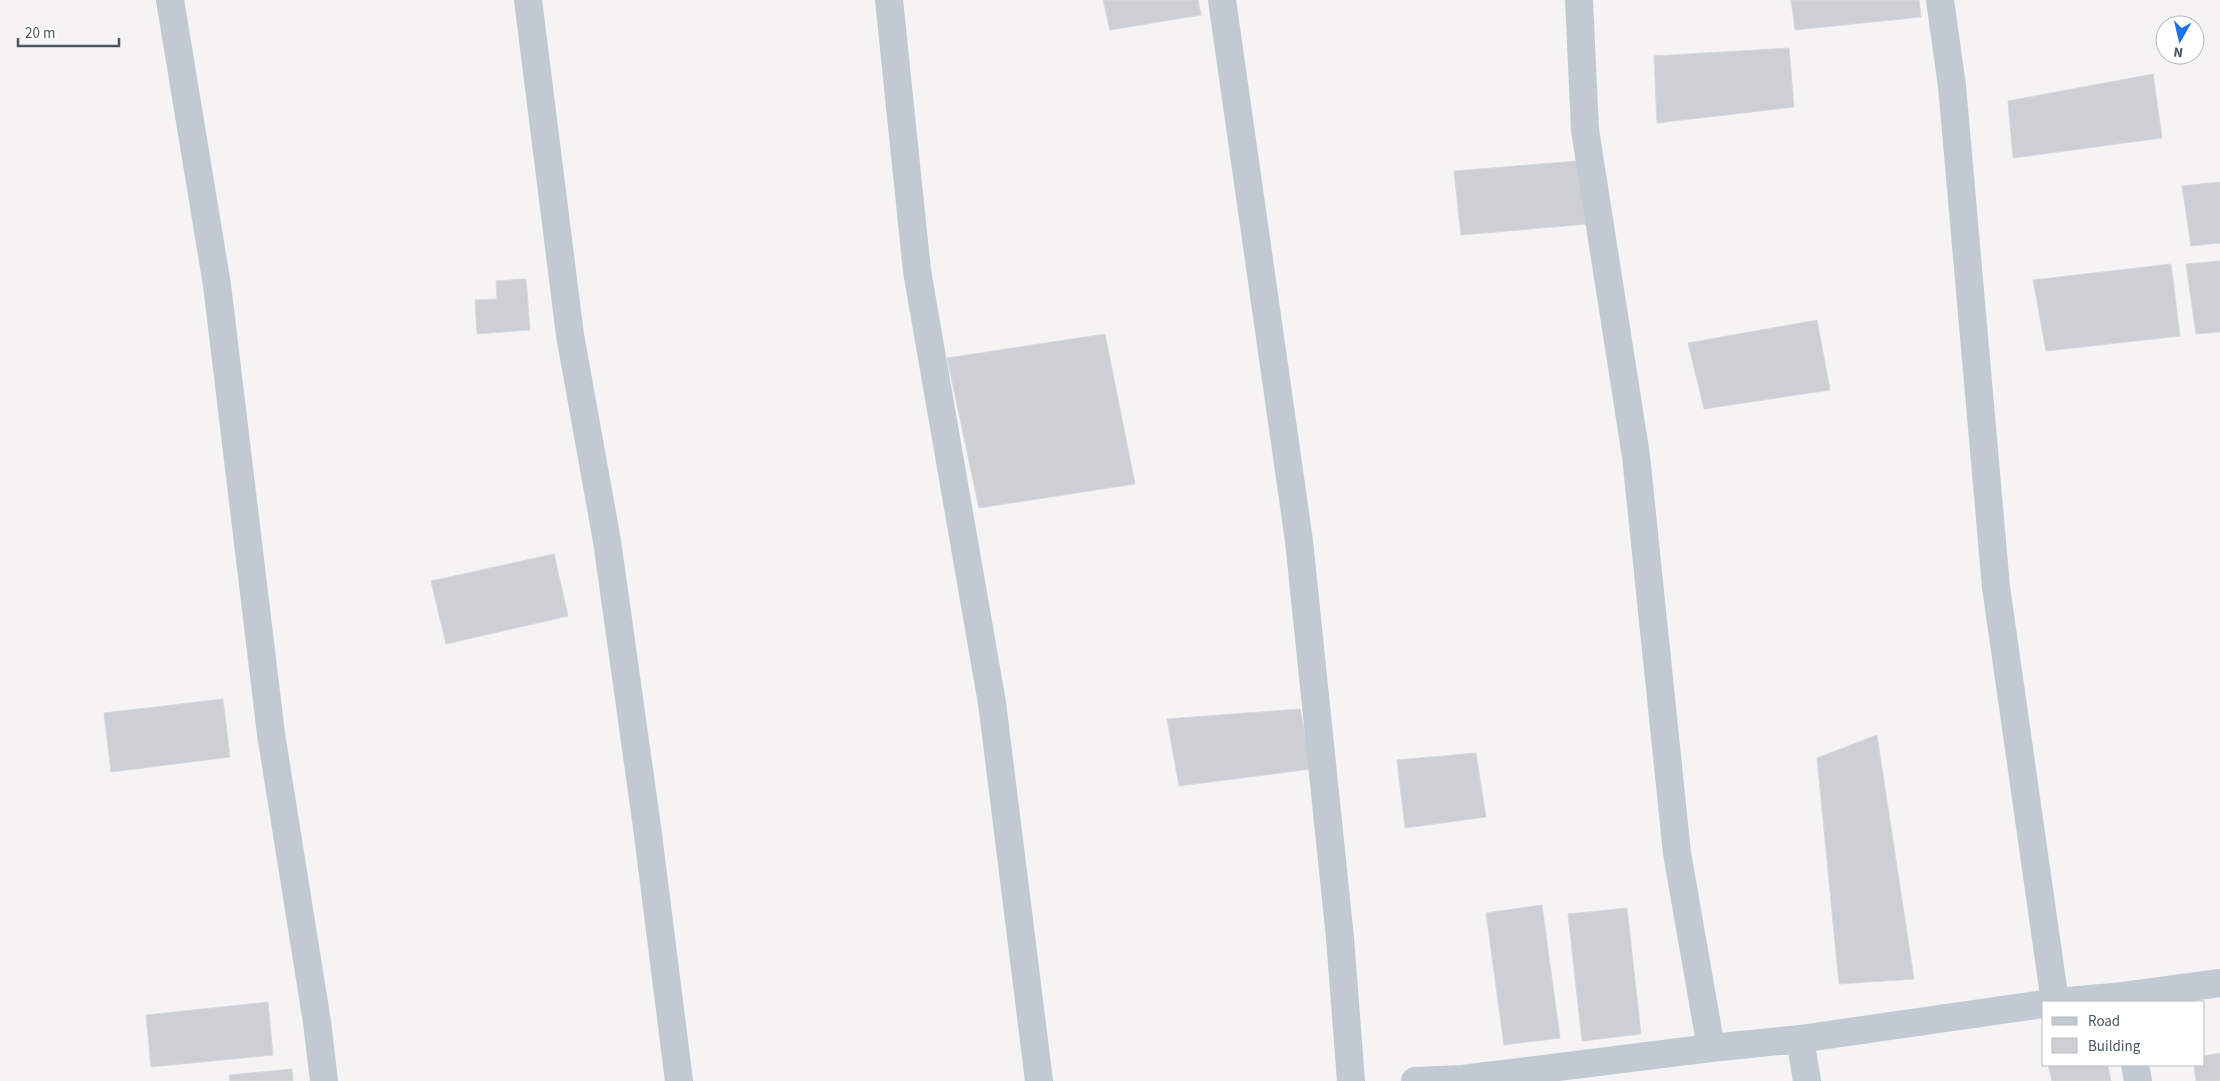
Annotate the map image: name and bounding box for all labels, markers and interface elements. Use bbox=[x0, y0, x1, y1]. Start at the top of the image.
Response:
scale bar bbox=[18, 15, 119, 47]
north arrow bbox=[2155, 15, 2205, 65]
text: 20 m bbox=[25, 23, 55, 44]
text: N bbox=[2172, 41, 2184, 62]
legend bbox=[2042, 1001, 2205, 1066]
text: Road bbox=[2088, 1011, 2120, 1032]
text: Building bbox=[2088, 1036, 2141, 1057]

